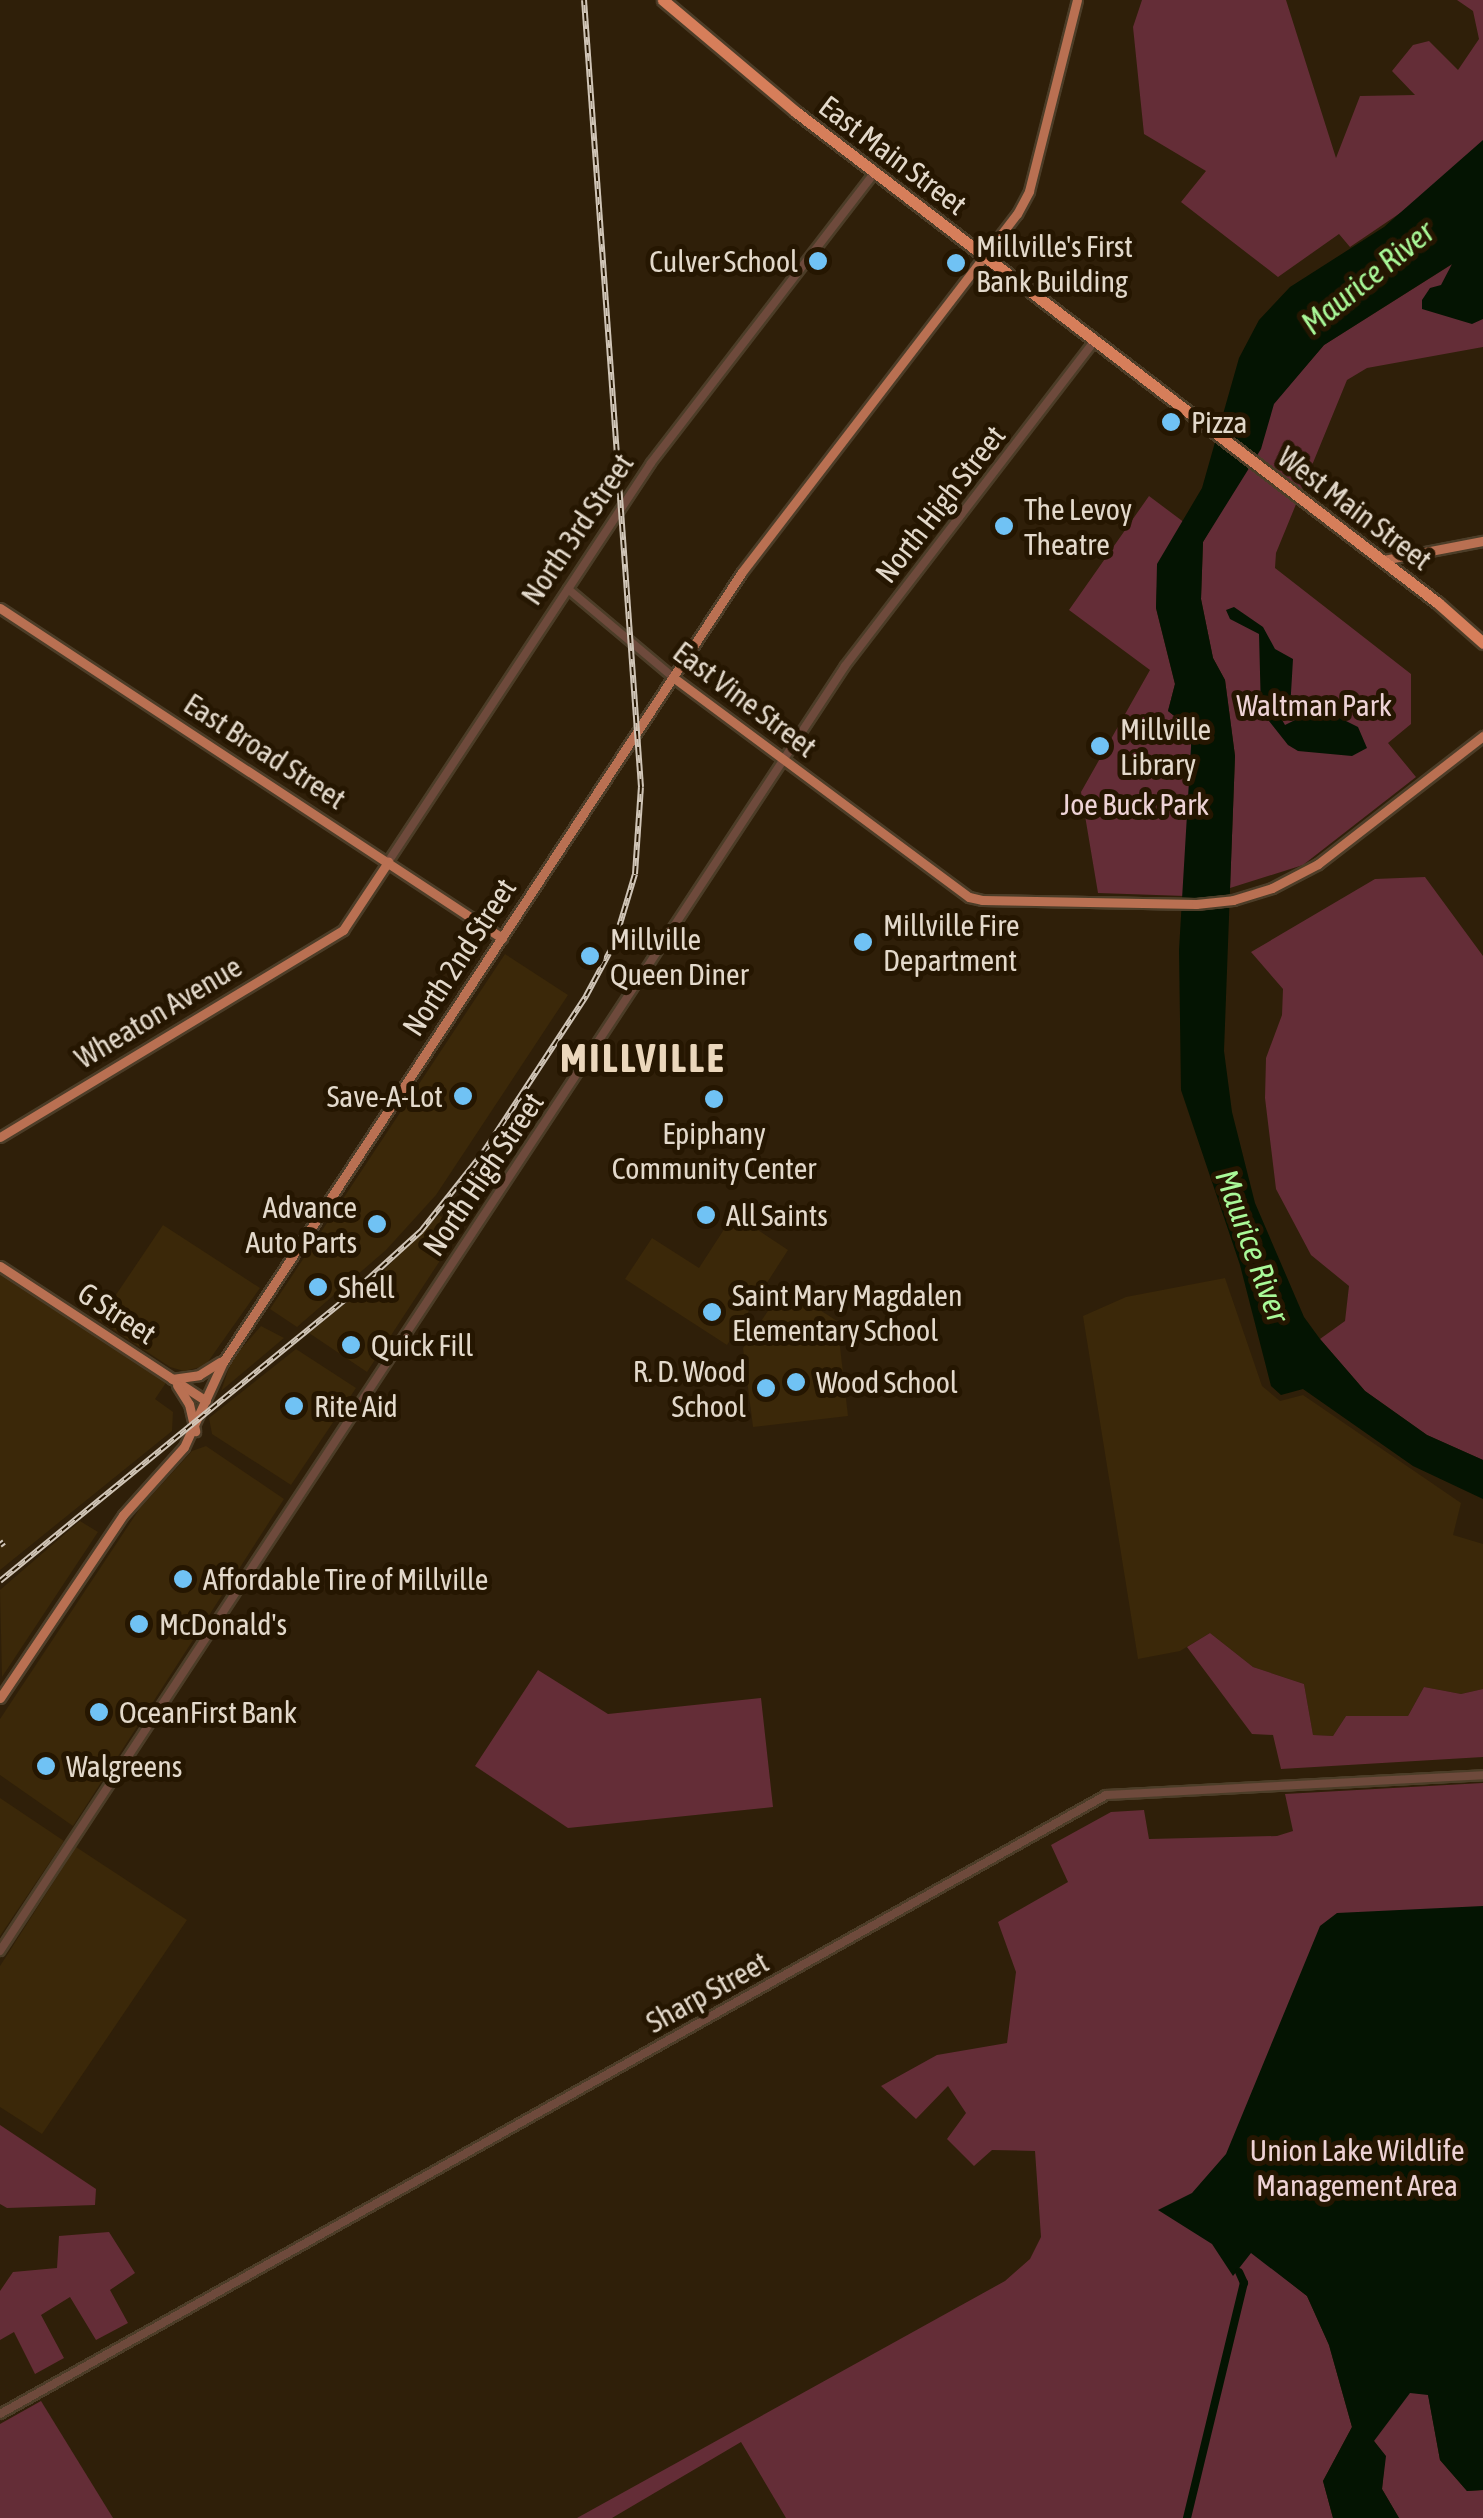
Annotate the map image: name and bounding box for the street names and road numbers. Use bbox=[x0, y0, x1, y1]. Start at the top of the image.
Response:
street label: East Main Street bbox=[812, 88, 974, 222]
street label: North High Street bbox=[868, 418, 1012, 590]
street label: West Main Street bbox=[1271, 438, 1439, 578]
street label: North 3rd Street bbox=[513, 446, 641, 612]
street label: East Vine Street bbox=[666, 634, 824, 764]
street label: East Broad Street bbox=[177, 685, 353, 817]
street label: North 2nd Street bbox=[395, 872, 523, 1042]
street label: Wheaton Avenue bbox=[68, 948, 248, 1076]
street label: North High Street bbox=[415, 1085, 551, 1263]
street label: G Street bbox=[71, 1275, 163, 1351]
street label: Sharp Street bbox=[640, 1944, 774, 2040]

